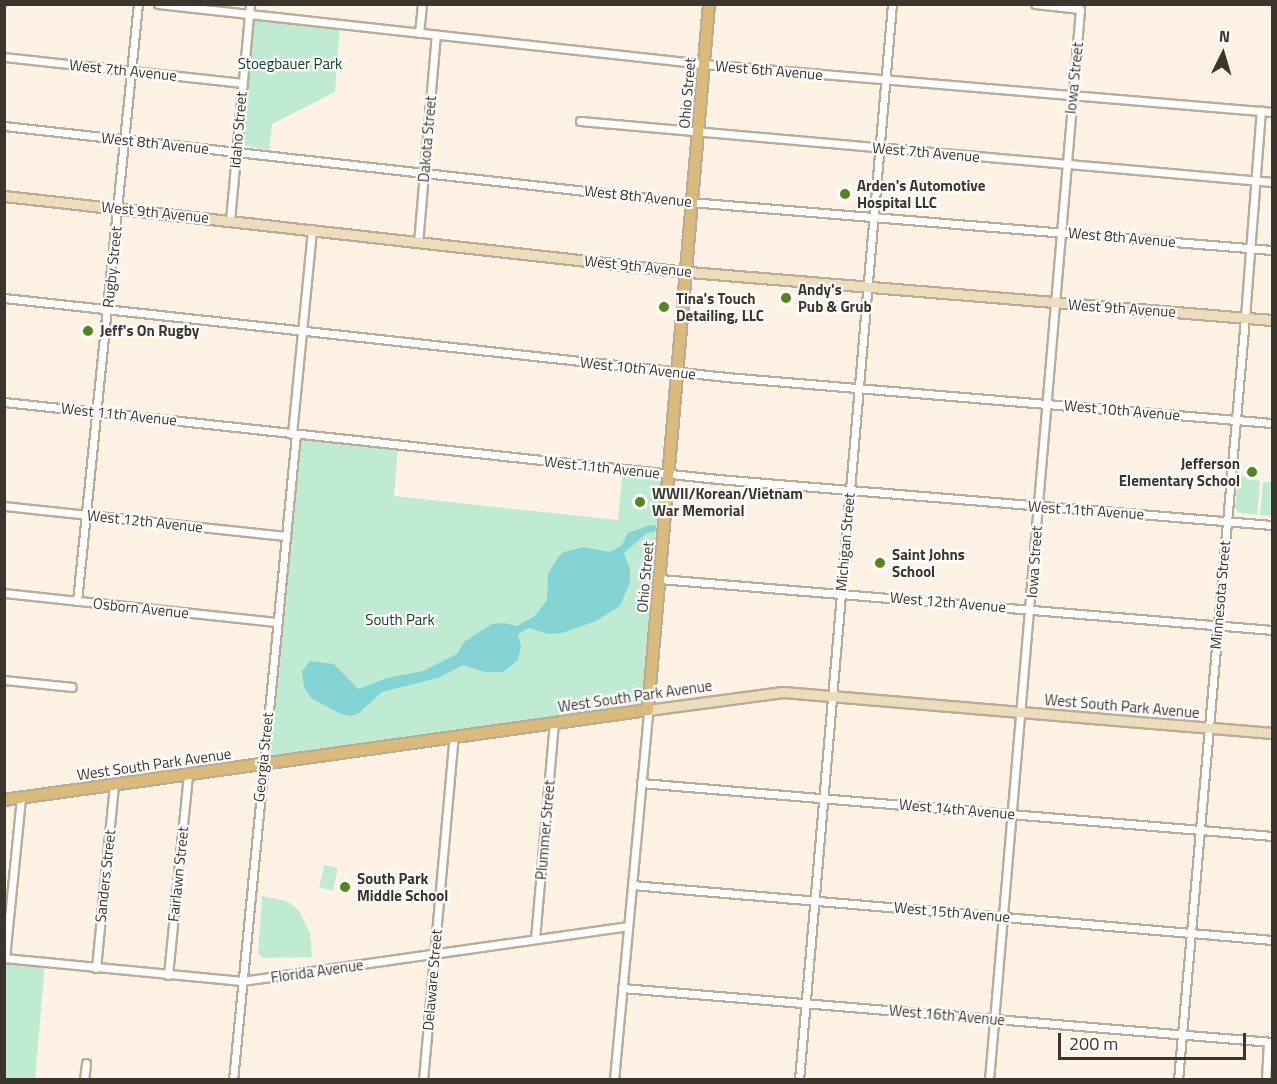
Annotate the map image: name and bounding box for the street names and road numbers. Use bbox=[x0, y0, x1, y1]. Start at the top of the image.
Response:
street label: Iowa Street bbox=[1061, 41, 1087, 115]
street label: West 7th Avenue bbox=[68, 55, 178, 85]
street label: West 6th Avenue bbox=[714, 56, 824, 84]
street label: Ohio Street bbox=[675, 57, 699, 129]
street label: Idaho Street bbox=[226, 91, 250, 169]
street label: Dakota Street bbox=[414, 95, 440, 183]
street label: West 8th Avenue bbox=[100, 128, 210, 158]
street label: West 7th Avenue bbox=[871, 138, 981, 166]
street label: West 8th Avenue bbox=[583, 181, 693, 211]
street label: West 9th Avenue bbox=[100, 197, 210, 227]
street label: West 8th Avenue bbox=[1067, 223, 1177, 251]
street label: Rugby Street bbox=[99, 225, 125, 309]
street label: West 9th Avenue bbox=[583, 251, 693, 281]
street label: West 9th Avenue bbox=[1067, 295, 1177, 321]
street label: West 10th Avenue bbox=[579, 353, 697, 383]
street label: West 10th Avenue bbox=[1063, 396, 1181, 424]
street label: West 11th Avenue bbox=[60, 399, 178, 429]
street label: West 11th Avenue bbox=[543, 452, 661, 482]
street label: Michigan Street bbox=[832, 492, 858, 592]
street label: West 11th Avenue bbox=[1027, 497, 1145, 523]
street label: West 12th Avenue bbox=[86, 506, 204, 536]
street label: Iowa Street bbox=[1023, 525, 1045, 599]
street label: Minnesota Street bbox=[1206, 540, 1234, 650]
street label: Ohio Street bbox=[633, 541, 657, 613]
street label: West 12th Avenue bbox=[889, 588, 1007, 616]
street label: Osborn Avenue bbox=[92, 594, 190, 622]
street label: West South Park Avenue bbox=[557, 676, 713, 716]
street label: West South Park Avenue bbox=[1044, 690, 1200, 722]
street label: Georgia Street bbox=[249, 711, 277, 803]
street label: West South Park Avenue bbox=[76, 744, 232, 784]
street label: Plummer Street bbox=[532, 779, 558, 881]
street label: West 14th Avenue bbox=[898, 795, 1016, 823]
street label: Fairlawn Street bbox=[164, 825, 192, 923]
street label: Sanders Street bbox=[91, 829, 119, 923]
street label: West 15th Avenue bbox=[893, 898, 1011, 926]
street label: Delaware Street bbox=[419, 929, 445, 1031]
street label: Florida Avenue bbox=[269, 956, 365, 986]
street label: West 16th Avenue bbox=[888, 1001, 1006, 1029]

